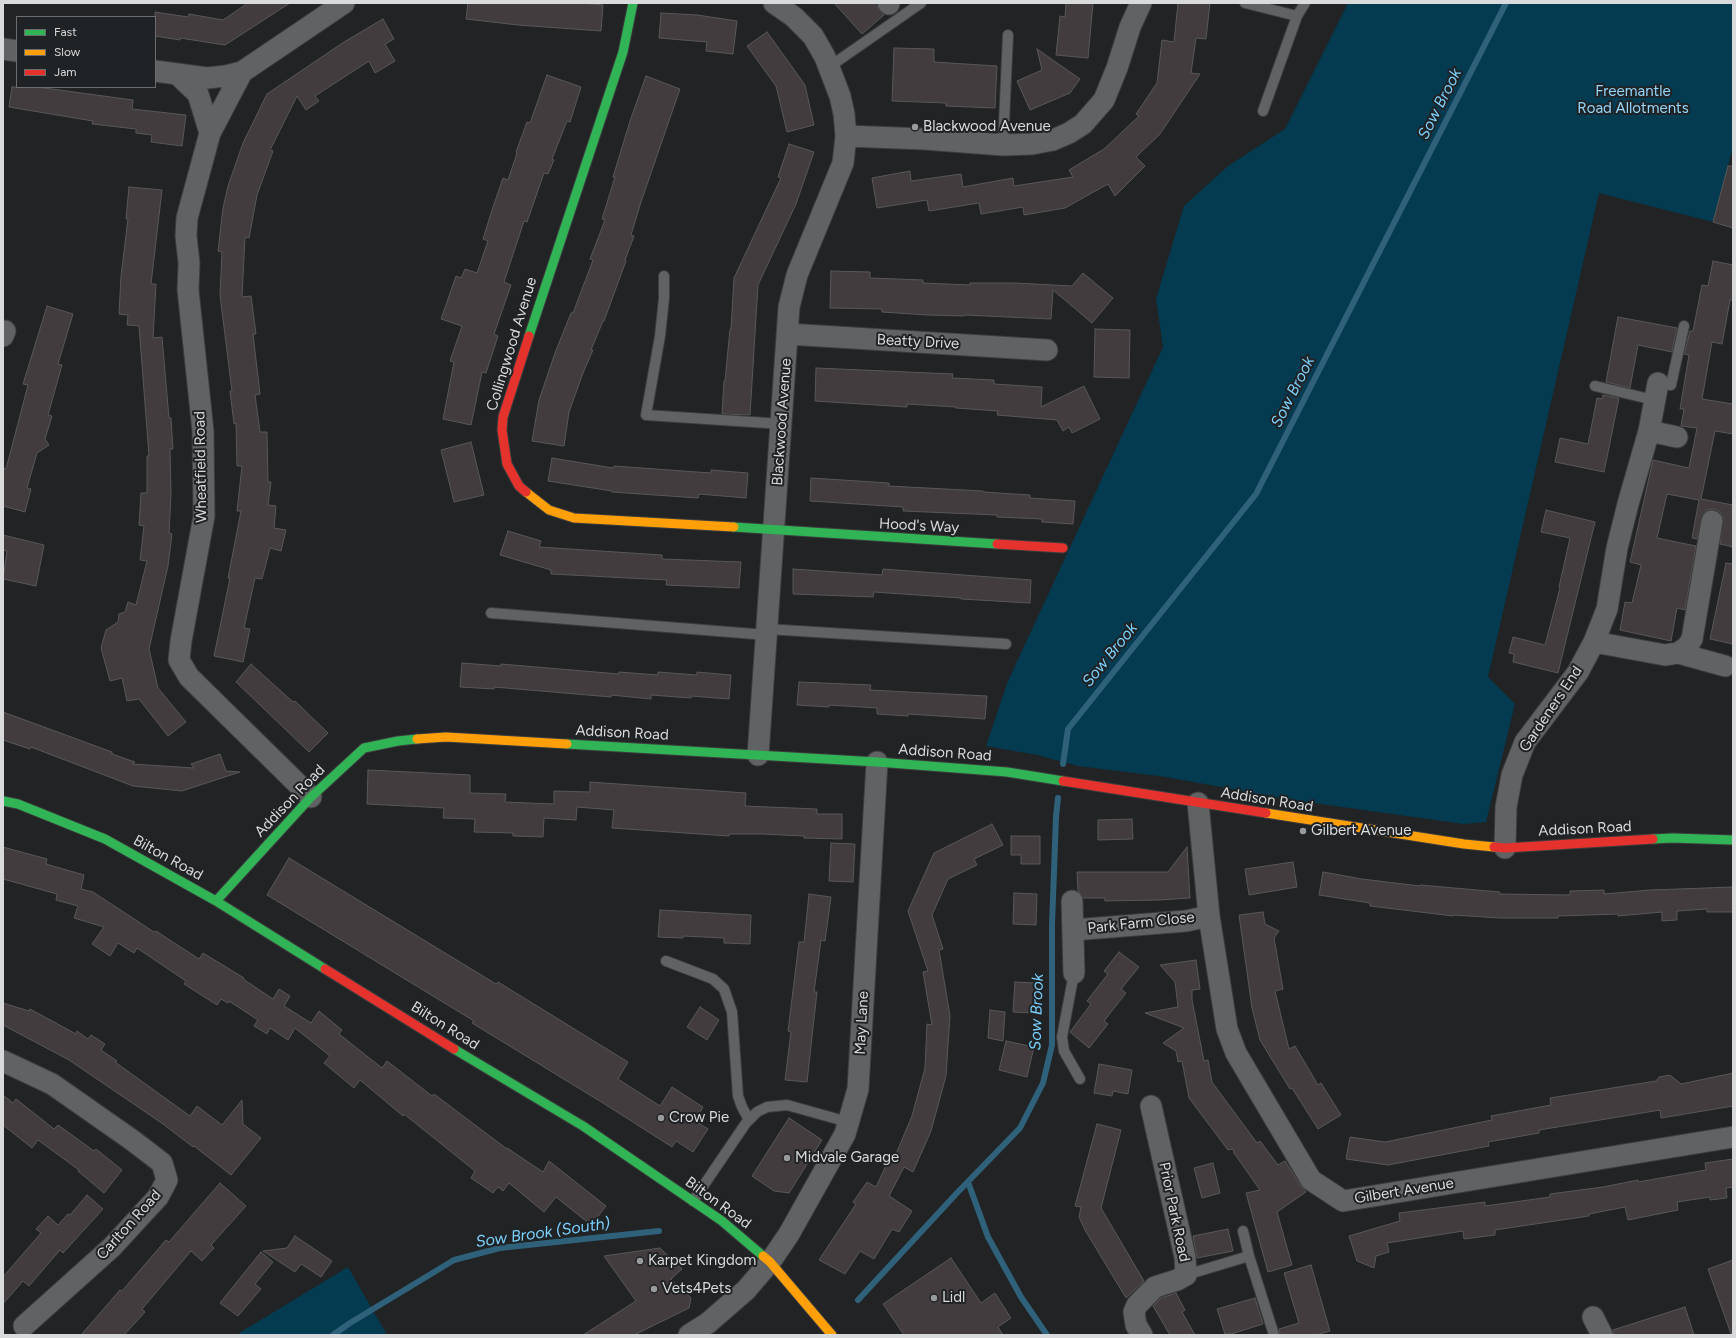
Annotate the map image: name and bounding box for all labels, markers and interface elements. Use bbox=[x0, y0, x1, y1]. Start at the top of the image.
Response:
legend bbox=[16, 16, 156, 88]
text: Fast bbox=[54, 25, 77, 39]
text: Slow bbox=[54, 45, 80, 59]
text: Jam bbox=[54, 65, 77, 79]
water label: Sow Brook bbox=[1414, 65, 1466, 143]
park label: Freemantle Road Allotments bbox=[1577, 83, 1689, 118]
place label: Blackwood Avenue bbox=[923, 118, 1051, 136]
marker: Blackwood Avenue bbox=[910, 122, 920, 132]
street label: Collingwood Avenue bbox=[483, 275, 541, 413]
street label: Beatty Drive bbox=[876, 331, 960, 353]
water label: Sow Brook bbox=[1267, 353, 1319, 431]
street label: Blackwood Avenue bbox=[769, 358, 795, 486]
street label: Wheatfield Road bbox=[191, 411, 211, 523]
street label: Hood's Way bbox=[878, 515, 960, 537]
water label: Sow Brook bbox=[1078, 619, 1142, 691]
street label: Gardeners End bbox=[1516, 663, 1586, 755]
street label: Addison Road bbox=[575, 722, 669, 744]
street label: Addison Road bbox=[898, 741, 992, 765]
street label: Addison Road bbox=[251, 761, 329, 841]
street label: Addison Road bbox=[1219, 784, 1315, 816]
street label: Addison Road bbox=[1538, 818, 1632, 840]
place label: Gilbert Avenue bbox=[1311, 822, 1411, 840]
marker: Gilbert Avenue bbox=[1298, 826, 1308, 836]
street label: Bilton Road bbox=[130, 831, 206, 885]
street label: Park Farm Close bbox=[1087, 908, 1195, 938]
water label: Sow Brook bbox=[1026, 973, 1048, 1051]
street label: May Lane bbox=[851, 991, 873, 1055]
street label: Bilton Road bbox=[408, 998, 482, 1054]
place label: Crow Pie bbox=[669, 1109, 729, 1127]
marker: Crow Pie bbox=[656, 1113, 666, 1123]
place label: Midvale Garage bbox=[795, 1149, 899, 1167]
marker: Midvale Garage bbox=[782, 1153, 792, 1163]
street label: Prior Park Road bbox=[1155, 1161, 1193, 1263]
street label: Bilton Road bbox=[682, 1173, 754, 1233]
street label: Gilbert Avenue bbox=[1353, 1174, 1455, 1208]
street label: Carlton Road bbox=[93, 1186, 165, 1264]
water label: Sow Brook (South) bbox=[475, 1214, 611, 1252]
place label: Karpet Kingdom bbox=[648, 1252, 756, 1270]
marker: Karpet Kingdom bbox=[635, 1256, 645, 1266]
place label: Vets4Pets bbox=[662, 1280, 731, 1298]
marker: Vets4Pets bbox=[649, 1284, 659, 1294]
place label: Lidl bbox=[942, 1289, 965, 1307]
marker: Lidl bbox=[929, 1293, 939, 1303]

